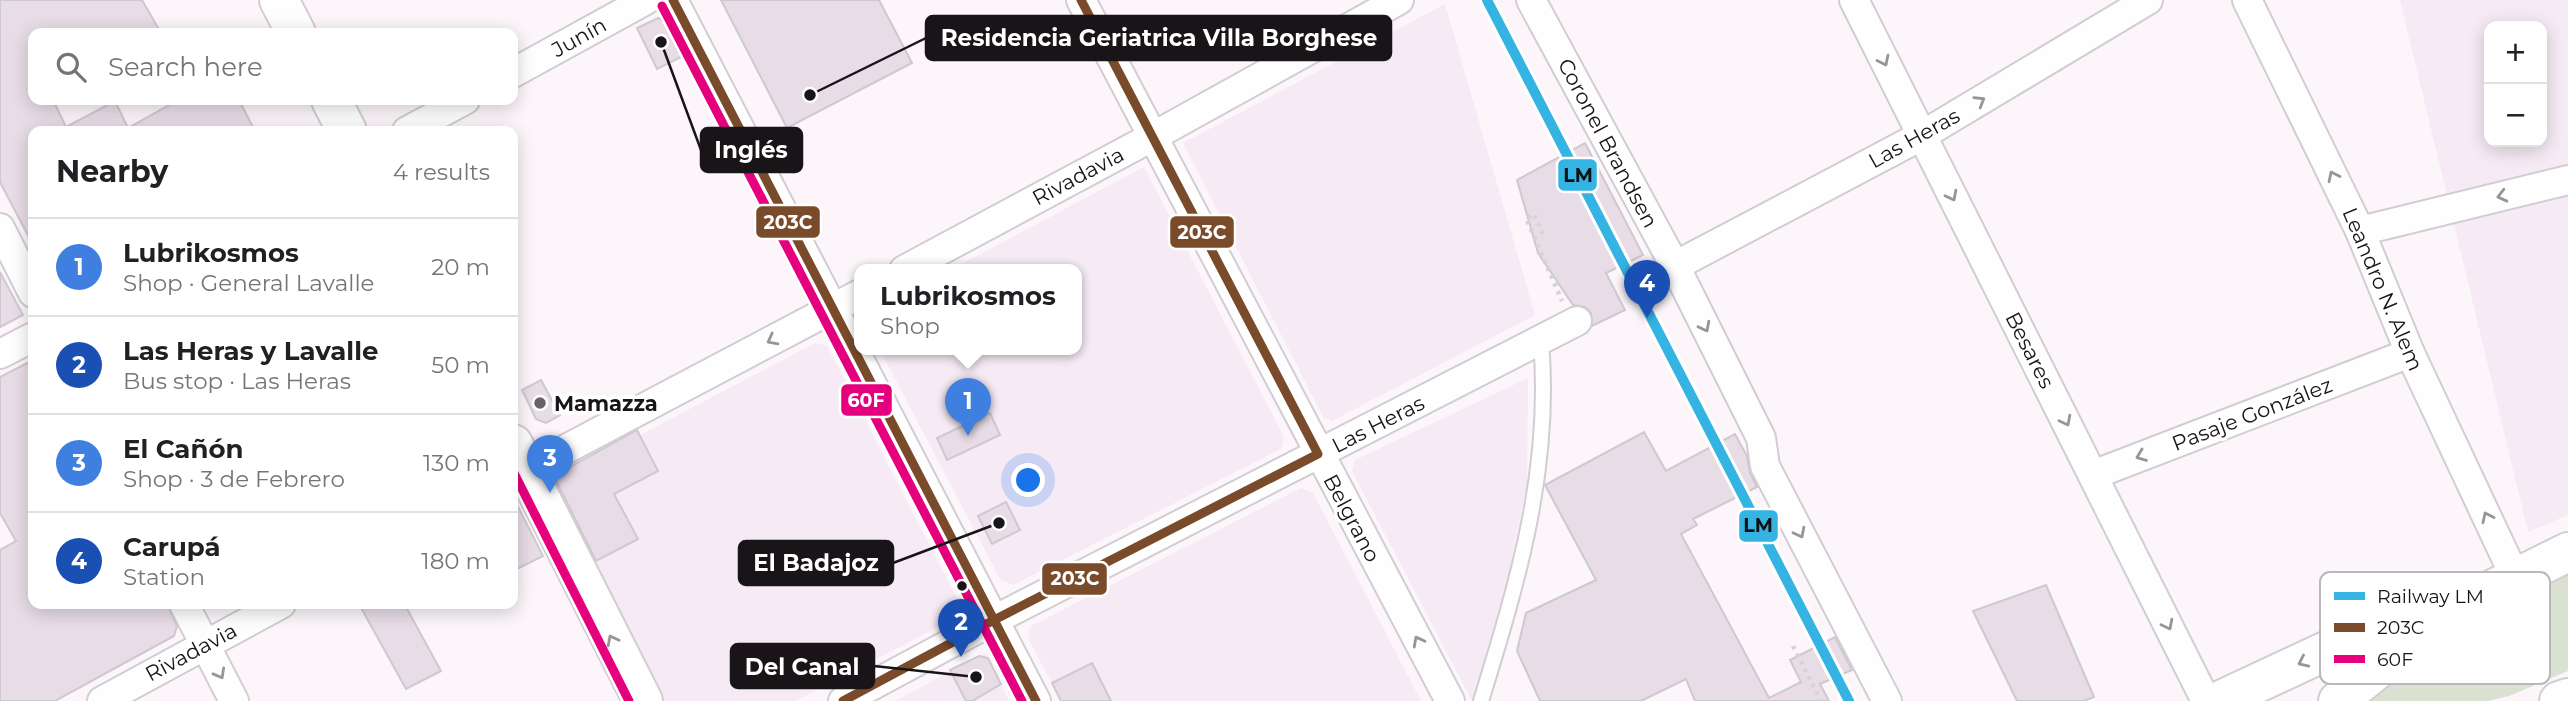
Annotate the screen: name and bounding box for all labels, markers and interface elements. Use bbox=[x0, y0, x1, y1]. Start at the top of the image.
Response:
street label: Junín bbox=[546, 12, 611, 63]
callout: Residencia Geriatrica Villa Borghese bbox=[926, 16, 1391, 60]
map controls bbox=[2484, 21, 2547, 147]
button: + bbox=[2484, 21, 2547, 84]
text: Residencia Geriatrica Villa Borghese bbox=[941, 24, 1377, 52]
search box bbox=[28, 28, 518, 105]
icon: search bbox=[52, 48, 90, 86]
text: Search here bbox=[108, 51, 263, 83]
street label: Coronel Brandsen bbox=[1553, 54, 1663, 232]
one-way arrow bbox=[1876, 54, 1890, 66]
button: − bbox=[2484, 84, 2547, 147]
one-way arrow bbox=[1972, 96, 1985, 109]
street label: Las Heras bbox=[1864, 103, 1964, 173]
callout: Inglés bbox=[701, 128, 802, 172]
text: Inglés bbox=[714, 136, 788, 164]
street label: Rivadavia bbox=[1028, 141, 1128, 211]
text: Nearby bbox=[56, 153, 168, 190]
text: 4 results bbox=[393, 158, 490, 186]
line badge: LM bbox=[1557, 158, 1598, 192]
text: LM bbox=[1563, 164, 1593, 187]
one-way arrow bbox=[2328, 171, 2342, 183]
one-way arrow bbox=[2496, 188, 2508, 203]
one-way arrow bbox=[1944, 189, 1957, 202]
street label: Leandro N. Alem bbox=[2337, 204, 2429, 374]
line badge: 203C bbox=[755, 205, 821, 239]
text: 203C bbox=[764, 211, 813, 234]
line badge: 203C bbox=[1169, 215, 1235, 249]
text: 203C bbox=[1178, 221, 1227, 244]
text: Lubrikosmos bbox=[123, 237, 299, 269]
text: 1 bbox=[74, 253, 84, 281]
text: 20 m bbox=[431, 253, 490, 281]
pin: 4 bbox=[1624, 260, 1670, 318]
popup bbox=[854, 264, 1082, 355]
text: Shop · General Lavalle bbox=[123, 269, 374, 297]
text: Lubrikosmos bbox=[880, 280, 1056, 312]
street label: Besares bbox=[2000, 308, 2060, 392]
text: Shop bbox=[880, 312, 940, 340]
one-way arrow bbox=[1697, 320, 1711, 332]
one-way arrow bbox=[767, 332, 779, 345]
text: Las Heras y Lavalle bbox=[123, 335, 378, 367]
text: 2 bbox=[72, 351, 86, 379]
text: 50 m bbox=[431, 351, 490, 379]
text: Bus stop · Las Heras bbox=[123, 367, 351, 395]
street label: Pasaje González bbox=[2168, 372, 2336, 456]
pin: 1 bbox=[945, 378, 991, 436]
line badge: 60F bbox=[840, 383, 893, 417]
text: 60F bbox=[847, 389, 885, 412]
street label: Las Heras bbox=[1328, 390, 1428, 458]
place label: Mamazza bbox=[554, 391, 658, 416]
marker: Mamazza bbox=[532, 395, 548, 411]
one-way arrow bbox=[2057, 414, 2071, 426]
text: El Cañón bbox=[123, 433, 243, 465]
pin: 3 bbox=[527, 435, 573, 493]
one-way arrow bbox=[2135, 448, 2147, 462]
text: 3 bbox=[72, 449, 86, 477]
text: 130 m bbox=[423, 449, 490, 477]
your location bbox=[1011, 463, 1045, 497]
text: Shop · 3 de Febrero bbox=[123, 465, 345, 493]
street label: Belgrano bbox=[1318, 470, 1386, 566]
line badge: LM bbox=[1738, 509, 1779, 543]
one-way arrow bbox=[2481, 512, 2495, 524]
text: LM bbox=[1743, 514, 1773, 537]
one-way arrow bbox=[1792, 526, 1805, 538]
text: Carupá bbox=[123, 531, 221, 563]
callout: El Badajoz bbox=[739, 541, 893, 585]
text: 4 bbox=[71, 547, 87, 575]
text: 180 m bbox=[421, 547, 490, 575]
text: El Badajoz bbox=[753, 549, 879, 577]
line badge: 203C bbox=[1041, 562, 1108, 596]
text: Station bbox=[123, 563, 205, 591]
text: 203C bbox=[1051, 567, 1100, 590]
legend bbox=[2320, 572, 2550, 684]
unlabelled marker bbox=[955, 579, 969, 593]
text: Railway LM bbox=[2377, 585, 2484, 608]
pin: 2 bbox=[938, 599, 984, 657]
text: 203C bbox=[2377, 616, 2424, 639]
street label: Rivadavia bbox=[141, 617, 241, 687]
one-way arrow bbox=[2159, 618, 2173, 630]
one-way arrow bbox=[607, 635, 621, 647]
one-way arrow bbox=[1412, 636, 1426, 648]
callout: Del Canal bbox=[731, 644, 874, 688]
text: 60F bbox=[2377, 648, 2413, 671]
text: Del Canal bbox=[745, 653, 859, 681]
one-way arrow bbox=[2298, 653, 2311, 667]
one-way arrow bbox=[212, 667, 225, 680]

